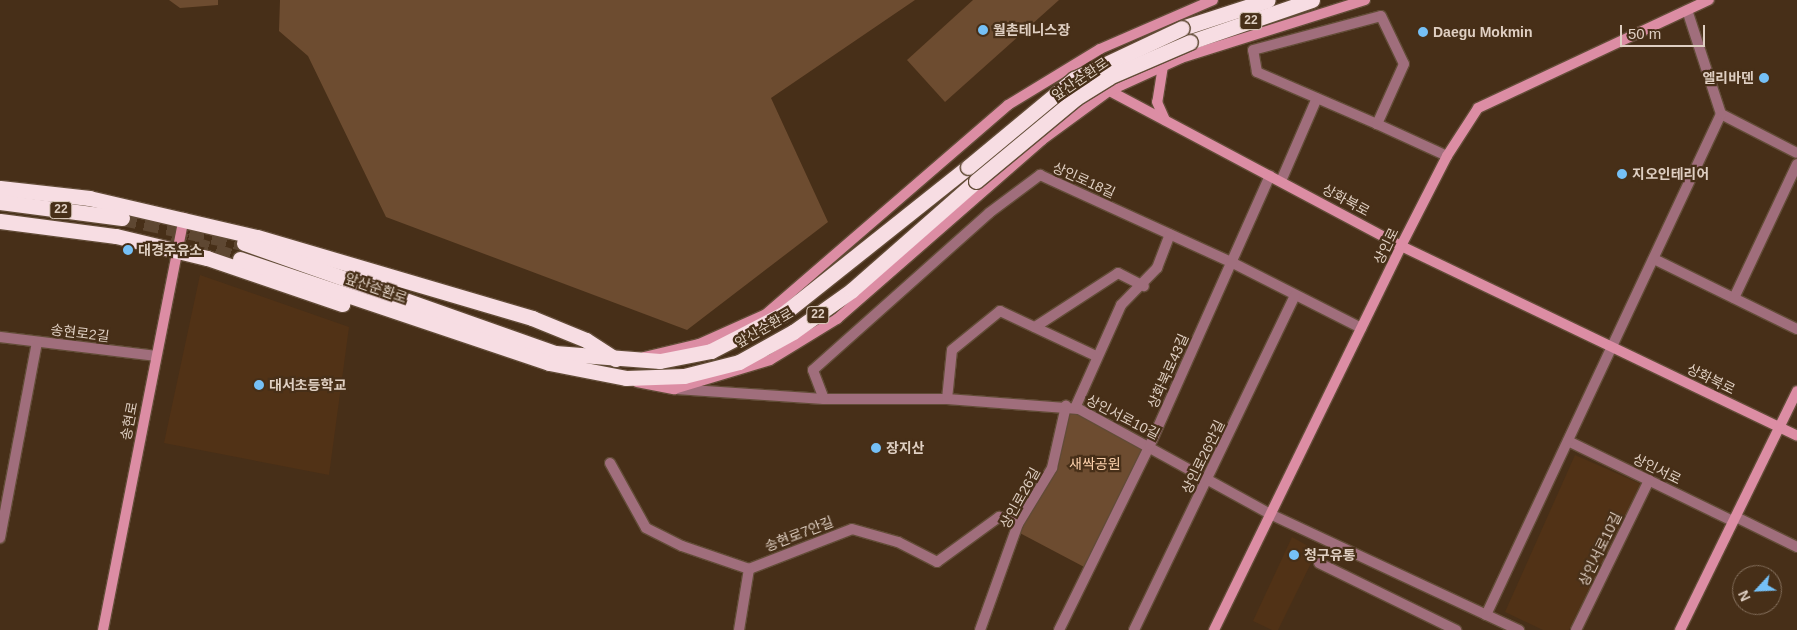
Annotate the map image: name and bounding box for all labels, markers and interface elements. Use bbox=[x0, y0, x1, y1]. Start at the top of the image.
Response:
road number: 22 bbox=[1238, 12, 1264, 30]
scale bar bbox=[1622, 15, 1707, 47]
place label: 월촌테니스장 bbox=[993, 22, 1070, 38]
marker: 월촌테니스장 bbox=[977, 24, 989, 36]
place label: Daegu Mokmin bbox=[1433, 24, 1533, 40]
text: 50 m bbox=[1628, 25, 1661, 42]
marker: Daegu Mokmin bbox=[1417, 26, 1429, 38]
street label: 앞산순환로 bbox=[1049, 54, 1111, 104]
place label: 엘리바덴 bbox=[1702, 70, 1754, 86]
marker: 엘리바덴 bbox=[1758, 72, 1770, 84]
street label: 상인로18길 bbox=[1050, 159, 1118, 201]
place label: 지오인테리어 bbox=[1632, 166, 1709, 182]
marker: 지오인테리어 bbox=[1616, 168, 1628, 180]
street label: 상화북로 bbox=[1319, 180, 1373, 220]
road number: 22 bbox=[48, 200, 74, 220]
street label: 상인로 bbox=[1370, 225, 1402, 267]
place label: 대경주유소 bbox=[138, 242, 202, 258]
marker: 대경주유소 bbox=[122, 244, 134, 256]
street label: 앞산순환로 bbox=[343, 270, 409, 306]
street label: 앞산순환로 bbox=[732, 305, 796, 351]
road number: 22 bbox=[806, 306, 830, 324]
street label: 송현로2길 bbox=[50, 321, 110, 345]
street label: 상화북로43길 bbox=[1144, 331, 1192, 411]
street label: 상화북로 bbox=[1684, 360, 1738, 398]
place label: 대서초등학교 bbox=[269, 377, 346, 393]
marker: 대서초등학교 bbox=[253, 379, 265, 391]
street label: 상인서로10길 bbox=[1084, 391, 1162, 443]
street label: 송현로 bbox=[117, 400, 141, 442]
street label: 상인로26안길 bbox=[1178, 417, 1228, 497]
place label: 장지산 bbox=[886, 440, 925, 456]
marker: 장지산 bbox=[870, 442, 882, 454]
street label: 상인서로 bbox=[1630, 450, 1684, 488]
park label: 새싹공원 bbox=[1069, 456, 1121, 472]
street label: 상인로26길 bbox=[996, 465, 1044, 531]
street label: 상인서로10길 bbox=[1575, 509, 1625, 589]
street label: 송현로7안길 bbox=[762, 513, 836, 555]
place label: 청구유통 bbox=[1304, 547, 1356, 563]
marker: 청구유통 bbox=[1288, 549, 1300, 561]
north arrow bbox=[1732, 565, 1782, 615]
text: N bbox=[1735, 588, 1754, 604]

